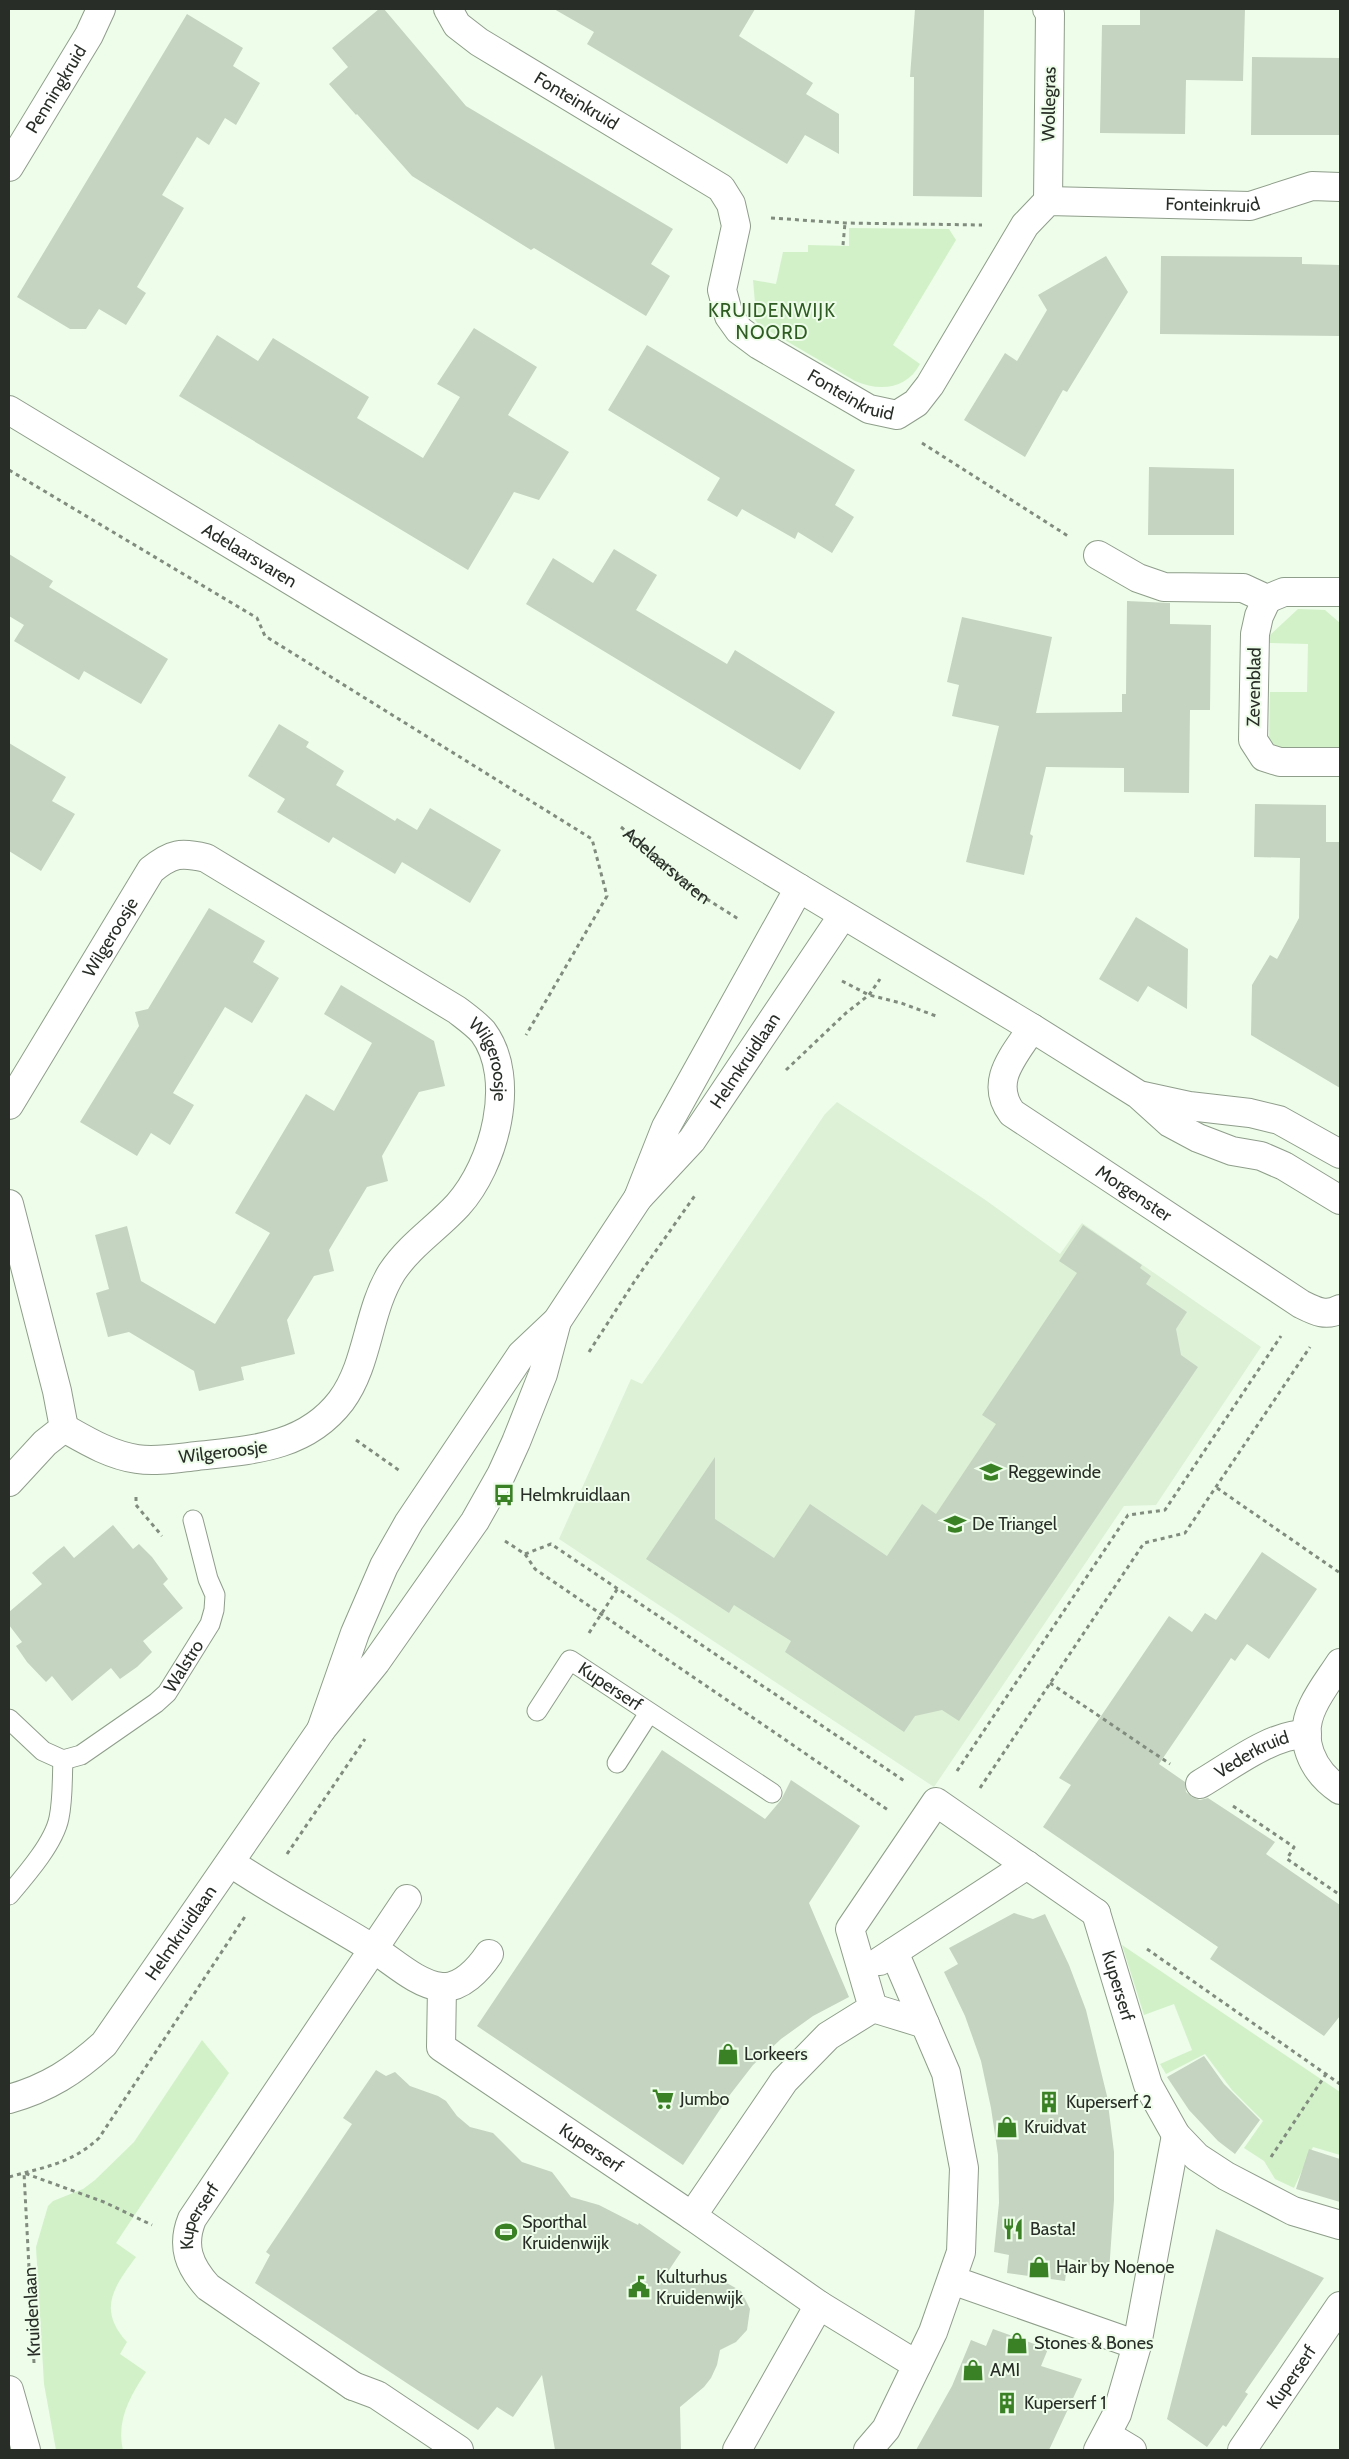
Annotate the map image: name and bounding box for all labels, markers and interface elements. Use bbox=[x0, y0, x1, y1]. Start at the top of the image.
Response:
street label: Penningkruid bbox=[21, 41, 91, 137]
street label: Fonteinkruid bbox=[530, 67, 623, 135]
street label: Wollegras bbox=[1037, 67, 1061, 141]
street label: Fonteinkruid bbox=[1165, 192, 1263, 217]
district label: KRUIDENWIJK NOORD bbox=[708, 299, 836, 344]
street label: Fonteinkruid bbox=[803, 365, 896, 425]
street label: Adelaarsvaren bbox=[198, 518, 301, 593]
street label: Zevenblad bbox=[1242, 647, 1266, 727]
street label: Adelaarsvaren bbox=[619, 823, 714, 909]
street label: Wilgeroosje bbox=[78, 893, 143, 981]
street label: Helmkruidlaan bbox=[705, 1009, 785, 1113]
street label: Wilgeroosje bbox=[464, 1013, 511, 1102]
street label: Morgenster bbox=[1092, 1160, 1176, 1227]
street label: Wilgeroosje bbox=[178, 1436, 268, 1468]
school or university icon: Reggewinde bbox=[978, 1459, 1004, 1485]
place label: Reggewinde bbox=[1008, 1461, 1101, 1483]
bus stop icon: Helmkruidlaan bbox=[491, 1482, 517, 1508]
place label: Helmkruidlaan bbox=[520, 1484, 630, 1506]
school or university icon: De Triangel bbox=[942, 1511, 968, 1537]
place label: De Triangel bbox=[972, 1513, 1058, 1535]
street label: Walstro bbox=[159, 1636, 208, 1697]
street label: Kuperserf bbox=[574, 1657, 647, 1716]
street label: Vederkruid bbox=[1211, 1726, 1292, 1783]
street label: Helmkruidlaan bbox=[140, 1881, 221, 1984]
street label: Kuperserf bbox=[1097, 1948, 1139, 2024]
shop icon: Lorkeers bbox=[715, 2041, 741, 2067]
place label: Lorkeers bbox=[744, 2043, 808, 2065]
supermarket icon: Jumbo bbox=[650, 2086, 676, 2112]
place label: Jumbo bbox=[679, 2088, 730, 2110]
building icon: Kuperserf 2 bbox=[1036, 2089, 1062, 2115]
place label: Kuperserf 2 bbox=[1066, 2091, 1152, 2113]
shop icon: Kruidvat bbox=[994, 2114, 1020, 2140]
place label: Kruidvat bbox=[1024, 2116, 1086, 2138]
street label: Kuperserf bbox=[555, 2119, 627, 2177]
street label: Kuperserf bbox=[176, 2179, 224, 2250]
place label: Sporthal Kruidenwijk bbox=[522, 2211, 610, 2254]
restaurant icon: Basta! bbox=[1000, 2216, 1026, 2242]
place label: Basta! bbox=[1030, 2218, 1076, 2240]
sports icon: Sporthal Kruidenwijk bbox=[493, 2219, 519, 2245]
shop icon: Hair by Noenoe bbox=[1026, 2254, 1052, 2280]
place label: Hair by Noenoe bbox=[1056, 2256, 1174, 2278]
street label: Kruidenlaan bbox=[19, 2266, 45, 2358]
place label: Kulturhus Kruidenwijk bbox=[656, 2266, 744, 2309]
public building icon: Kulturhus Kruidenwijk bbox=[626, 2274, 652, 2300]
shop icon: Stones & Bones bbox=[1004, 2330, 1030, 2356]
place label: Stones & Bones bbox=[1034, 2332, 1153, 2354]
street label: Kuperserf bbox=[1262, 2341, 1321, 2413]
shop icon: AMI bbox=[960, 2357, 986, 2383]
place label: AMI bbox=[990, 2359, 1020, 2381]
building icon: Kuperserf 1 bbox=[994, 2390, 1020, 2416]
place label: Kuperserf 1 bbox=[1024, 2392, 1106, 2414]

